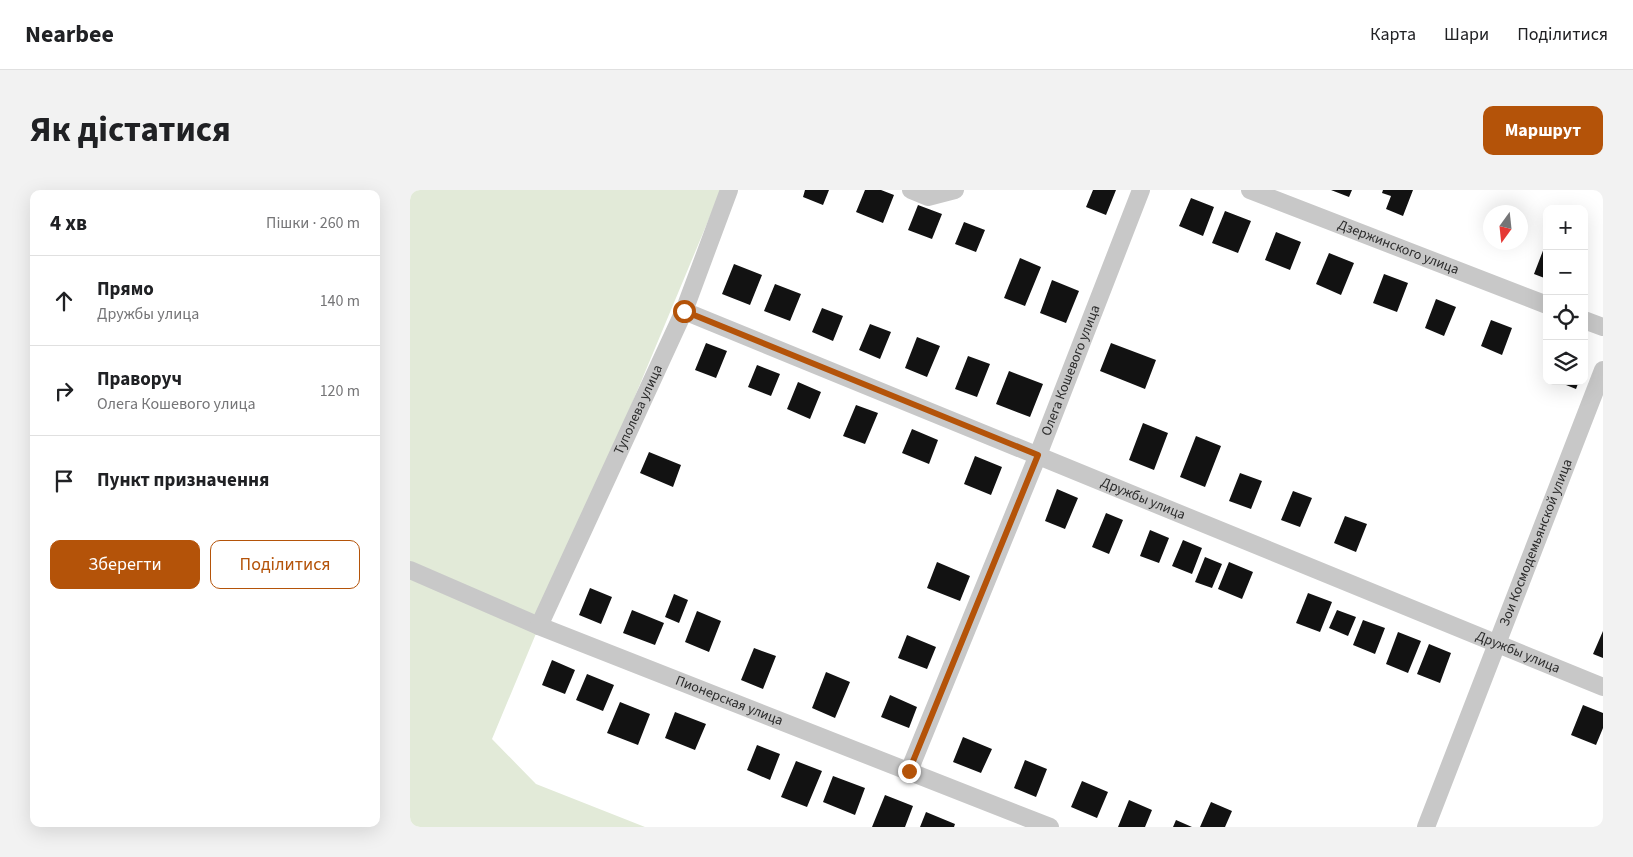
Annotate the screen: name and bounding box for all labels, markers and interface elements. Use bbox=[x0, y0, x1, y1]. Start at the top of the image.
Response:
text: Nearbee bbox=[25, 17, 114, 52]
text: Карта bbox=[1370, 22, 1416, 47]
text: Шари bbox=[1444, 22, 1489, 47]
text: Поділитися bbox=[1517, 22, 1608, 47]
text: Як дістатися bbox=[30, 105, 231, 155]
button: Маршрут bbox=[1483, 106, 1603, 155]
north arrow bbox=[1483, 205, 1528, 250]
map controls bbox=[1543, 205, 1588, 385]
button: + bbox=[1543, 205, 1588, 250]
text: 4 хв bbox=[50, 208, 87, 238]
text: Пішки · 260 m bbox=[266, 212, 360, 234]
street label: Дзержинского улица bbox=[1335, 215, 1462, 280]
button: − bbox=[1543, 250, 1588, 295]
text: Прямо bbox=[97, 276, 154, 303]
icon: ahead bbox=[50, 287, 78, 315]
text: 140 m bbox=[320, 290, 360, 312]
button: locate bbox=[1543, 295, 1588, 340]
route start bbox=[673, 300, 696, 323]
street label: Олега Кошевого улица bbox=[1036, 302, 1105, 439]
text: Дружбы улица bbox=[97, 303, 199, 325]
button: layers bbox=[1543, 340, 1588, 385]
street label: Туполева улица bbox=[609, 362, 668, 458]
text: Праворуч bbox=[97, 366, 182, 393]
icon: right bbox=[50, 377, 78, 405]
text: 120 m bbox=[320, 380, 360, 402]
text: Олега Кошевого улица bbox=[97, 393, 256, 415]
street label: Зои Космодемьянской улица bbox=[1495, 456, 1578, 629]
icon: arrive bbox=[50, 467, 78, 495]
text: Пункт призначення bbox=[97, 467, 269, 494]
street label: Дружбы улица bbox=[1098, 473, 1188, 525]
button: Зберегти bbox=[50, 540, 200, 589]
button: Поділитися bbox=[210, 540, 360, 589]
street label: Дружбы улица bbox=[1473, 626, 1563, 678]
street label: Пионерская улица bbox=[672, 671, 786, 731]
route end bbox=[898, 760, 921, 783]

